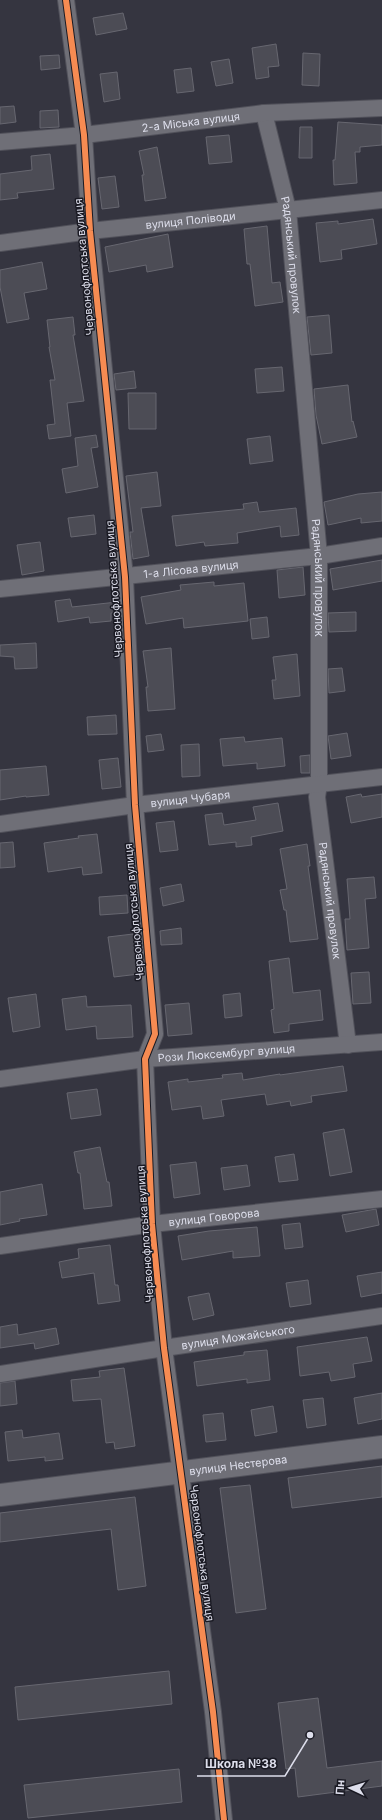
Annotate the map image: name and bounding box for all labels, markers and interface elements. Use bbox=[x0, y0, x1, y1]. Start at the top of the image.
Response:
street label: 2-а Міська вулиця bbox=[141, 109, 241, 135]
street label: Радянський провулок bbox=[278, 195, 304, 314]
street label: Червонофлотська вулиця bbox=[71, 198, 97, 336]
street label: вулиця Поліводи bbox=[145, 209, 236, 232]
street label: Радянський провулок bbox=[309, 518, 326, 637]
street label: Червонофлотська вулиця bbox=[102, 520, 126, 658]
street label: 1-а Лісова вулиця bbox=[143, 557, 239, 581]
street label: вулиця Чубаря bbox=[150, 787, 231, 810]
street label: Радянський провулок bbox=[316, 841, 344, 960]
street label: Червонофлотська вулиця bbox=[121, 843, 147, 981]
street label: Рози Люксембург вулиця bbox=[157, 1041, 296, 1065]
street label: Червонофлотська вулиця bbox=[133, 1165, 157, 1303]
street label: вулиця Говорова bbox=[168, 1205, 260, 1229]
street label: вулиця Можайського bbox=[181, 1322, 296, 1352]
street label: вулиця Нестерова bbox=[188, 1452, 288, 1478]
street label: Червонофлотська вулиця bbox=[187, 1484, 217, 1622]
callout: Школа №38 bbox=[197, 1752, 285, 1776]
text: Школа №38 bbox=[205, 1756, 277, 1771]
north arrow bbox=[330, 1768, 370, 1808]
text: Пн bbox=[333, 1779, 348, 1795]

